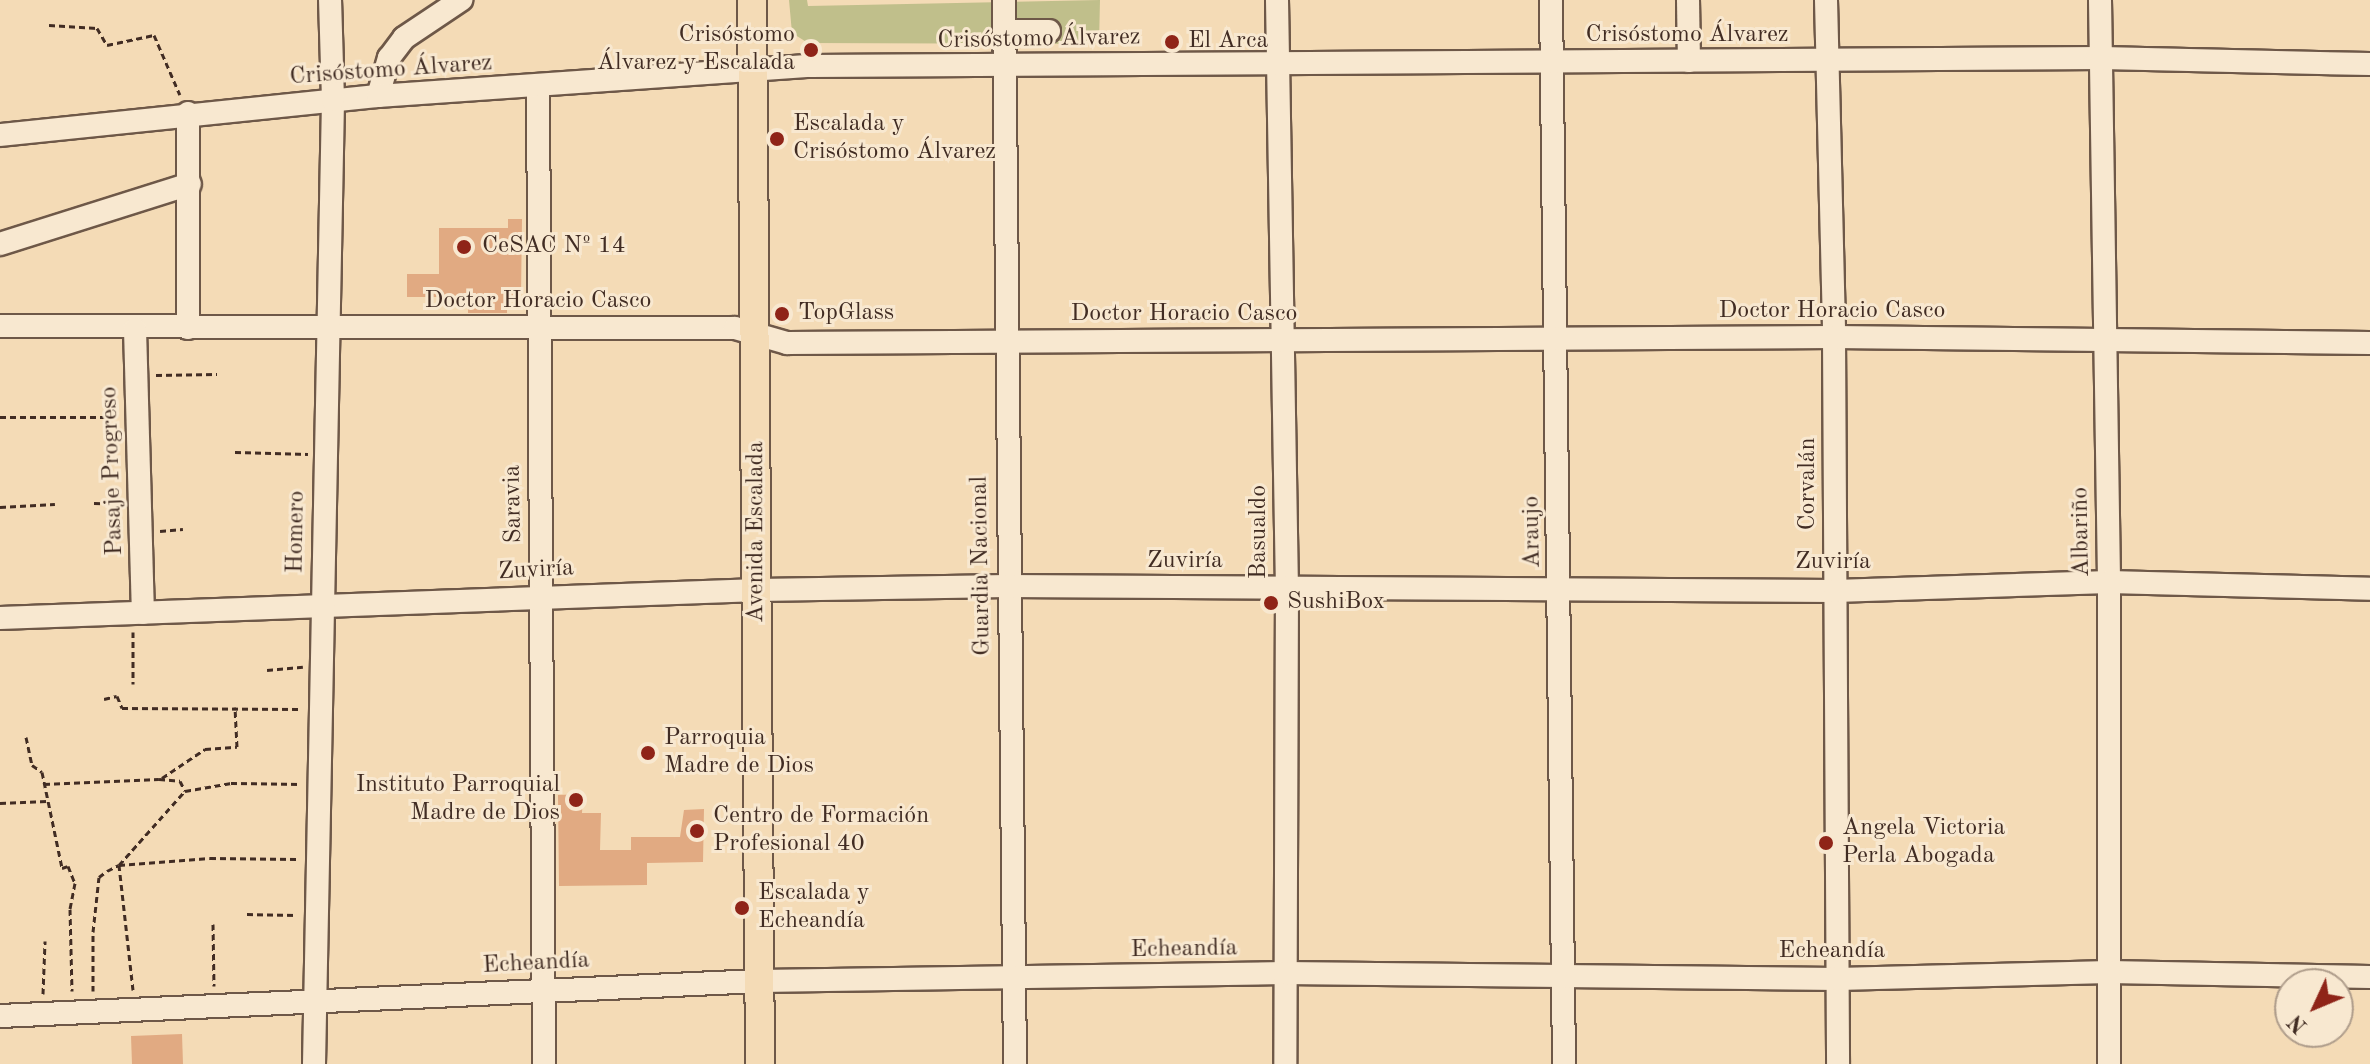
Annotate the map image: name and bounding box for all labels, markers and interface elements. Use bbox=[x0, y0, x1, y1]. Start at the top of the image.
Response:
place label: Crisóstomo Álvarez y Escalada bbox=[597, 22, 795, 78]
street label: Crisóstomo Álvarez bbox=[1585, 22, 1789, 50]
street label: Crisóstomo Álvarez bbox=[937, 24, 1141, 56]
place label: El Arca bbox=[1188, 28, 1268, 56]
marker: El Arca bbox=[1163, 33, 1181, 51]
marker: Crisóstomo Álvarez y Escalada bbox=[802, 41, 820, 59]
street label: Crisóstomo Álvarez bbox=[289, 50, 493, 92]
place label: Escalada y Crisóstomo Álvarez bbox=[793, 111, 996, 167]
marker: Escalada y Crisóstomo Álvarez bbox=[768, 130, 786, 148]
place label: CeSAC Nº 14 bbox=[482, 233, 626, 261]
marker: CeSAC Nº 14 bbox=[453, 236, 475, 258]
street label: Doctor Horacio Casco bbox=[425, 288, 651, 316]
street label: Doctor Horacio Casco bbox=[1719, 298, 1945, 326]
place label: TopGlass bbox=[798, 300, 894, 328]
street label: Doctor Horacio Casco bbox=[1071, 301, 1297, 329]
marker: TopGlass bbox=[773, 305, 791, 323]
street label: Pasaje Progreso bbox=[96, 386, 130, 556]
street label: Corvalán bbox=[1795, 438, 1823, 530]
street label: Avenida Escalada bbox=[743, 441, 771, 623]
street label: Saravia bbox=[499, 464, 529, 544]
street label: Guardia Nacional bbox=[966, 476, 998, 656]
street label: Basualdo bbox=[1246, 485, 1274, 579]
street label: Albariño bbox=[2067, 487, 2097, 577]
street label: Homero bbox=[282, 490, 312, 574]
street label: Araujo bbox=[1518, 496, 1548, 568]
street label: Zuviría bbox=[1147, 548, 1223, 576]
street label: Zuviría bbox=[1795, 549, 1871, 577]
street label: Zuviría bbox=[497, 555, 575, 587]
place label: SushiBox bbox=[1287, 589, 1385, 617]
marker: SushiBox bbox=[1262, 594, 1280, 612]
place label: Parroquia Madre de Dios bbox=[664, 725, 814, 781]
marker: Parroquia Madre de Dios bbox=[639, 744, 657, 762]
place label: Instituto Parroquial Madre de Dios bbox=[356, 772, 560, 828]
marker: Instituto Parroquial Madre de Dios bbox=[567, 791, 585, 809]
place label: Centro de Formación Profesional 40 bbox=[713, 803, 929, 859]
place label: Angela Victoria Perla Abogada bbox=[1842, 815, 2005, 871]
marker: Centro de Formación Profesional 40 bbox=[688, 822, 706, 840]
marker: Angela Victoria Perla Abogada bbox=[1817, 834, 1835, 852]
place label: Escalada y Echeandía bbox=[758, 880, 869, 936]
marker: Escalada y Echeandía bbox=[733, 899, 751, 917]
street label: Echeandía bbox=[1130, 935, 1238, 965]
street label: Echeandía bbox=[1779, 938, 1885, 966]
street label: Echeandía bbox=[482, 947, 590, 981]
north arrow bbox=[2274, 968, 2354, 1048]
text: N bbox=[2284, 1010, 2312, 1037]

